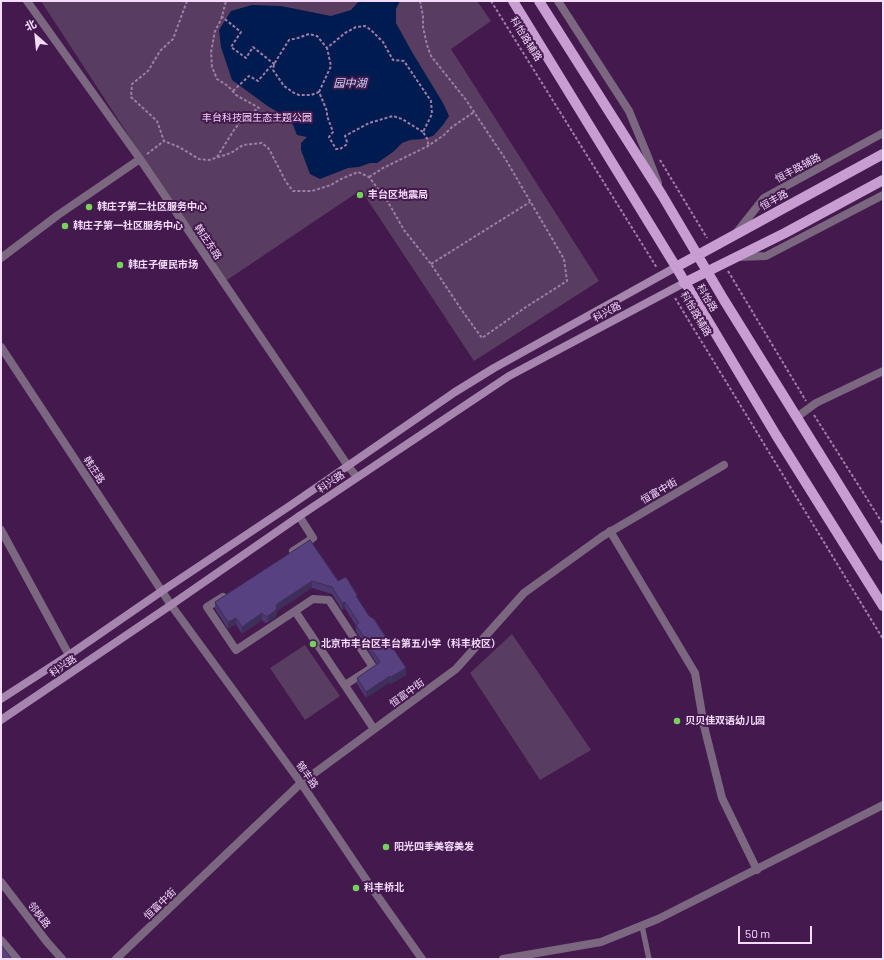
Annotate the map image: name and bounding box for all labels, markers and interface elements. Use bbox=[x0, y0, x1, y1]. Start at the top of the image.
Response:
street label: 科怡路辅路 bbox=[508, 15, 544, 63]
north arrow bbox=[16, 16, 56, 56]
text: 北 bbox=[22, 17, 38, 33]
water label: 园中湖 bbox=[334, 76, 366, 90]
park label: 丰台科技园生态主题公园 bbox=[202, 112, 312, 124]
street label: 恒丰路辅路 bbox=[773, 151, 823, 185]
street label: 恒丰路 bbox=[758, 187, 790, 213]
place label: 丰台区地震局 bbox=[368, 189, 428, 201]
marker: 丰台区地震局 bbox=[355, 190, 365, 200]
place label: 韩庄子第二社区服务中心 bbox=[97, 201, 207, 213]
marker: 韩庄子第二社区服务中心 bbox=[84, 202, 94, 212]
place label: 韩庄子第一社区服务中心 bbox=[73, 220, 183, 232]
marker: 韩庄子第一社区服务中心 bbox=[60, 221, 70, 231]
street label: 韩庄东路 bbox=[192, 222, 224, 262]
place label: 韩庄子便民市场 bbox=[128, 259, 198, 271]
marker: 韩庄子便民市场 bbox=[115, 260, 125, 270]
street label: 科怡路 bbox=[694, 282, 720, 314]
street label: 科怡路辅路 bbox=[678, 289, 714, 339]
street label: 科兴路 bbox=[591, 300, 623, 324]
street label: 韩庄路 bbox=[81, 454, 107, 486]
street label: 科兴路 bbox=[315, 469, 347, 495]
street label: 恒富中街 bbox=[639, 476, 679, 506]
place label: 北京市丰台区丰台第五小学（科丰校区） bbox=[321, 638, 501, 650]
marker: 北京市丰台区丰台第五小学（科丰校区） bbox=[308, 639, 318, 649]
street label: 科兴路 bbox=[47, 653, 79, 679]
street label: 恒富中街 bbox=[387, 676, 427, 710]
place label: 贝贝佳双语幼儿园 bbox=[685, 715, 765, 727]
marker: 贝贝佳双语幼儿园 bbox=[672, 716, 682, 726]
street label: 锦丰路 bbox=[293, 759, 321, 791]
place label: 阳光四季美容美发 bbox=[394, 841, 474, 853]
marker: 阳光四季美容美发 bbox=[381, 842, 391, 852]
place label: 科丰桥北 bbox=[364, 882, 404, 894]
marker: 科丰桥北 bbox=[351, 883, 361, 893]
street label: 恒富中街 bbox=[141, 886, 179, 922]
street label: 邻枫路 bbox=[25, 899, 53, 931]
scale bar bbox=[740, 918, 814, 944]
text: 50 m bbox=[745, 926, 770, 940]

